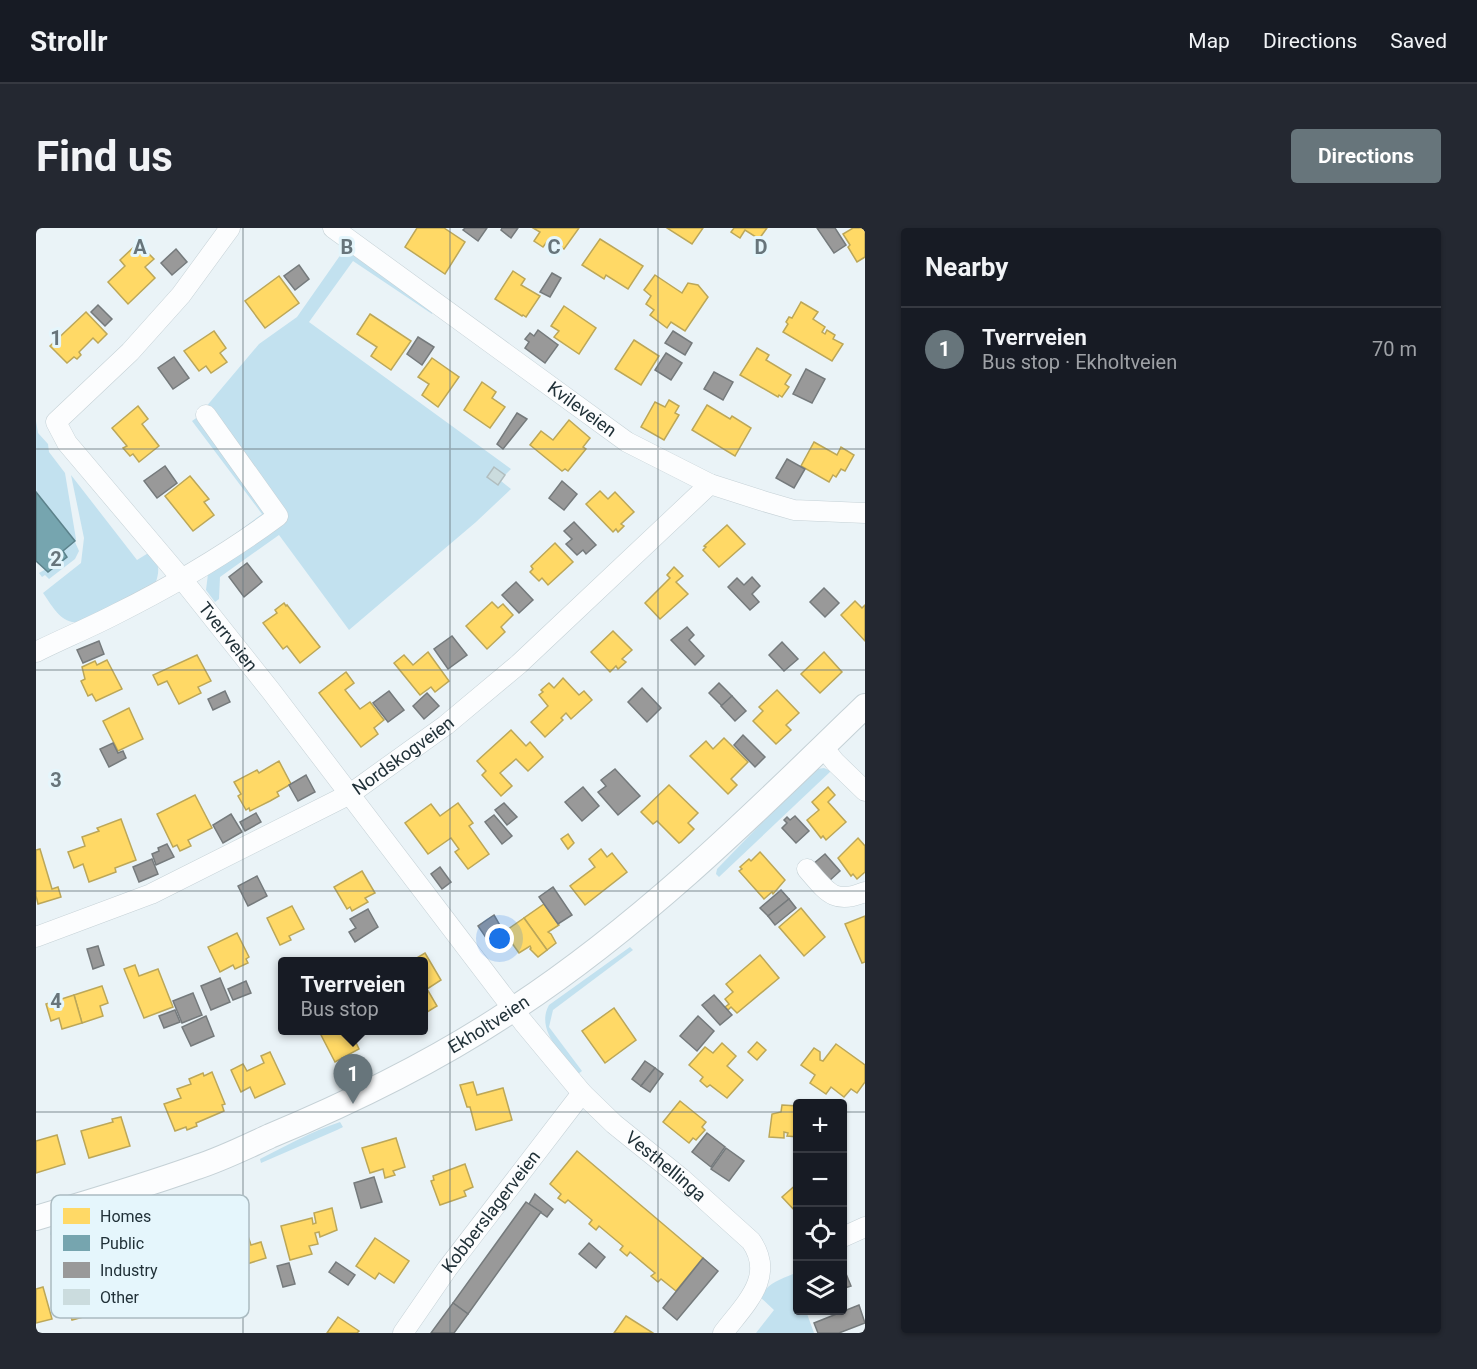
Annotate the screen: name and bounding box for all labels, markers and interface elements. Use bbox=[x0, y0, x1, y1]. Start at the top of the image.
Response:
text: Strollr bbox=[30, 25, 107, 58]
text: Map bbox=[1188, 29, 1230, 53]
text: Directions bbox=[1263, 29, 1357, 53]
text: Saved bbox=[1390, 29, 1447, 53]
button: Directions bbox=[1291, 129, 1441, 183]
text: Find us bbox=[36, 132, 173, 181]
text: A bbox=[133, 235, 147, 259]
text: B bbox=[341, 235, 353, 259]
text: C bbox=[547, 235, 561, 259]
text: D bbox=[755, 235, 768, 259]
text: Nearby bbox=[925, 252, 1008, 282]
text: Tverrveien bbox=[982, 325, 1087, 350]
text: 1 bbox=[50, 326, 62, 350]
text: 1 bbox=[939, 337, 950, 361]
text: 70 m bbox=[1372, 337, 1417, 361]
text: Bus stop · Ekholtveien bbox=[982, 350, 1177, 374]
street label: Kvileveien bbox=[544, 377, 621, 441]
text: 2 bbox=[50, 547, 62, 571]
street label: Tverrveien bbox=[194, 598, 262, 675]
street label: Nordskogveien bbox=[348, 712, 458, 799]
text: 3 bbox=[50, 768, 62, 792]
your location bbox=[485, 924, 514, 953]
popup bbox=[278, 957, 428, 1035]
text: Tverrveien bbox=[301, 972, 405, 997]
text: 4 bbox=[50, 989, 62, 1013]
street label: Ekholtveien bbox=[444, 991, 533, 1057]
text: Bus stop bbox=[301, 997, 379, 1021]
pin: 1 bbox=[334, 1054, 372, 1104]
map controls bbox=[793, 1099, 847, 1315]
button: + bbox=[793, 1099, 847, 1153]
street label: Vesthellinga bbox=[622, 1127, 711, 1206]
street label: Kobberslagerveien bbox=[437, 1146, 544, 1277]
button: − bbox=[793, 1153, 847, 1207]
legend bbox=[51, 1195, 249, 1318]
text: Homes bbox=[100, 1207, 151, 1226]
button: locate bbox=[793, 1207, 847, 1261]
text: Public bbox=[100, 1234, 144, 1253]
text: Industry bbox=[100, 1261, 158, 1280]
button: layers bbox=[793, 1261, 847, 1315]
text: Other bbox=[100, 1288, 140, 1307]

